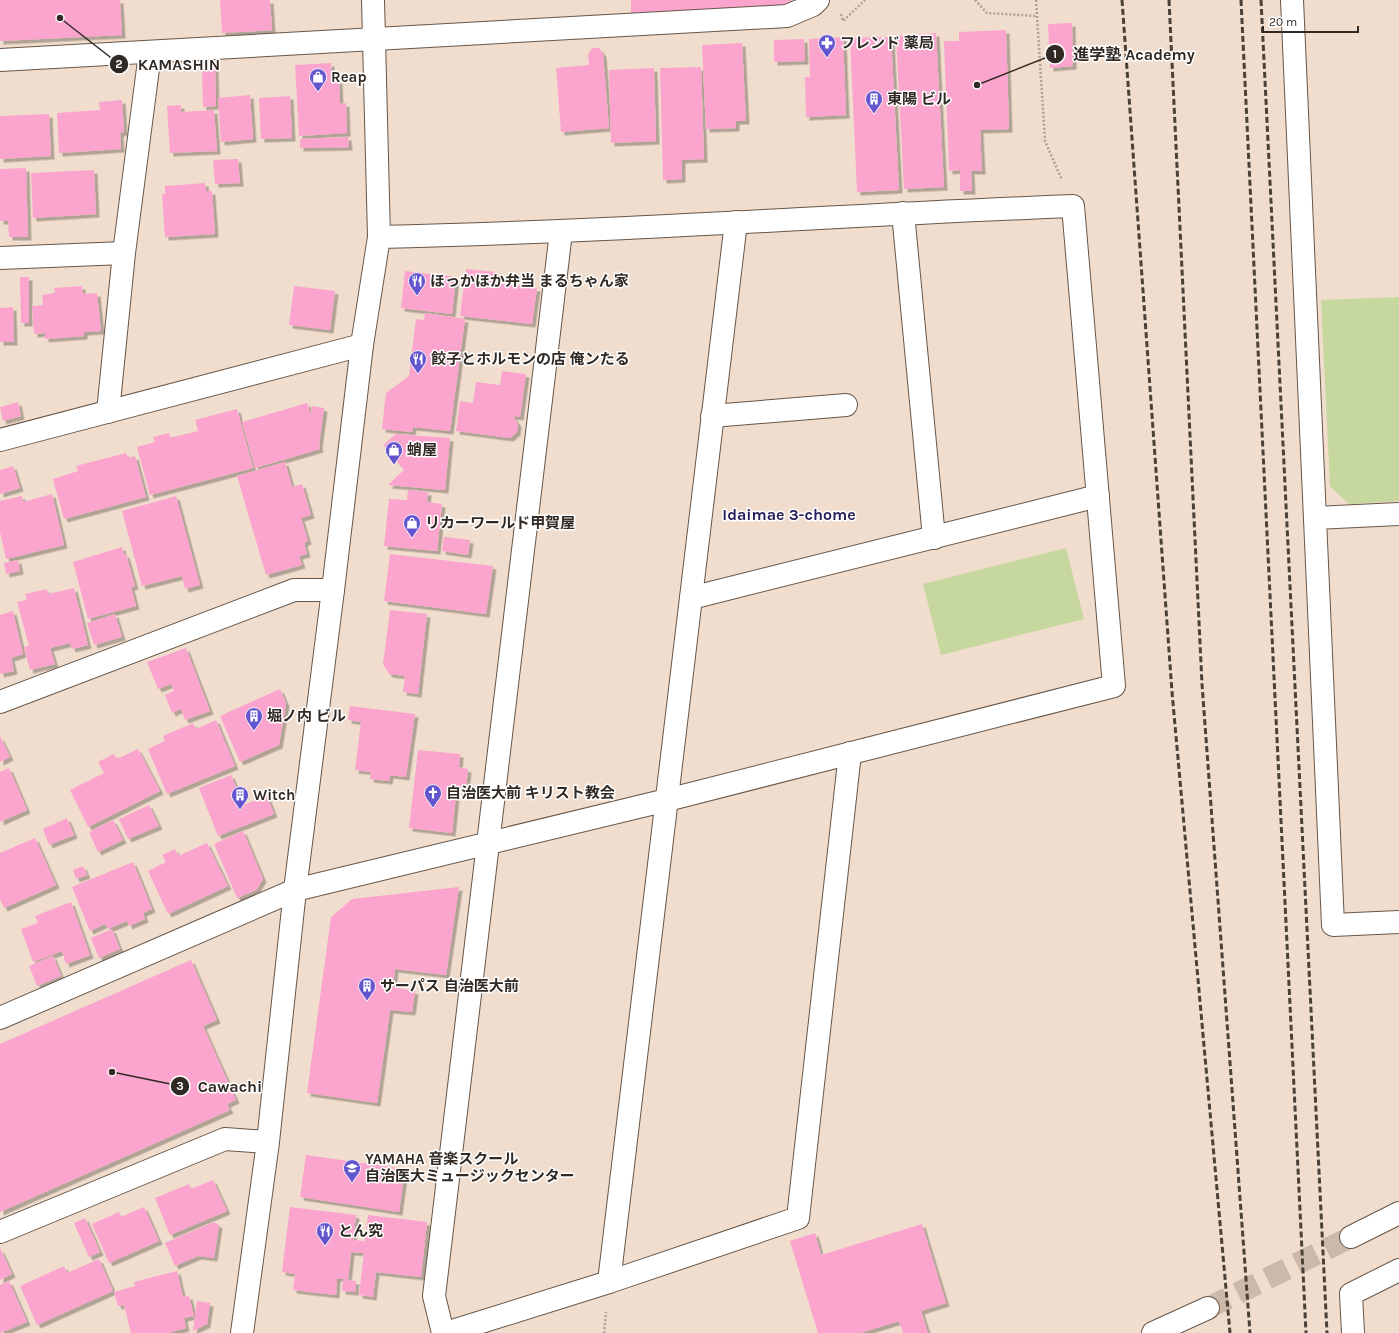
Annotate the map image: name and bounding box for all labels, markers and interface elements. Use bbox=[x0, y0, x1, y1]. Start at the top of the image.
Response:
scale bar bbox=[1263, 8, 1358, 34]
text: 20 m bbox=[1269, 15, 1297, 29]
pharmacy icon: フレンド 薬局 bbox=[817, 33, 837, 58]
place label: フレンド 薬局 bbox=[840, 34, 934, 52]
callout: 進学塾 Academy bbox=[1045, 40, 1202, 68]
text: 進学塾 Academy bbox=[1073, 45, 1195, 64]
text: 1 bbox=[1053, 47, 1057, 61]
callout: KAMASHIN bbox=[109, 50, 228, 78]
text: KAMASHIN bbox=[138, 55, 220, 74]
text: 2 bbox=[115, 57, 123, 71]
shop icon: Reap bbox=[308, 67, 328, 92]
place label: Reap bbox=[331, 68, 367, 86]
building icon: 東陽 ビル bbox=[864, 89, 884, 114]
place label: 東陽 ビル bbox=[887, 90, 951, 108]
restaurant icon: ほっかほか弁当 まるちゃん家 bbox=[407, 271, 427, 296]
place label: ほっかほか弁当 まるちゃん家 bbox=[430, 272, 629, 290]
restaurant icon: 餃子とホルモンの店 俺ンたる bbox=[408, 349, 428, 374]
place label: 餃子とホルモンの店 俺ンたる bbox=[431, 350, 630, 368]
shop icon: 蛸屋 bbox=[384, 440, 404, 465]
place label: 蛸屋 bbox=[407, 441, 437, 459]
district label: Idaimae 3-chome bbox=[722, 505, 856, 524]
shop icon: リカーワールド甲賀屋 bbox=[402, 513, 422, 538]
place label: リカーワールド甲賀屋 bbox=[425, 514, 575, 532]
building icon: 堀ノ内 ビル bbox=[244, 706, 264, 731]
place label: 堀ノ内 ビル bbox=[267, 707, 346, 725]
church icon: 自治医大前 キリスト教会 bbox=[423, 783, 443, 808]
place label: 自治医大前 キリスト教会 bbox=[446, 784, 615, 802]
building icon: Witch bbox=[230, 785, 250, 810]
place label: Witch bbox=[253, 786, 295, 804]
building icon: サーパス 自治医大前 bbox=[357, 976, 377, 1001]
place label: サーパス 自治医大前 bbox=[380, 977, 519, 995]
callout: Cawachi bbox=[170, 1072, 271, 1100]
text: Cawachi bbox=[198, 1077, 262, 1096]
text: 3 bbox=[176, 1079, 184, 1093]
place label: YAMAHA 音楽スクール 自治医大ミュージックセンター bbox=[365, 1150, 575, 1185]
school or university icon: YAMAHA 音楽スクール 自治医大ミュージックセンター bbox=[342, 1158, 362, 1183]
restaurant icon: とん究 bbox=[315, 1221, 335, 1246]
place label: とん究 bbox=[338, 1222, 383, 1240]

